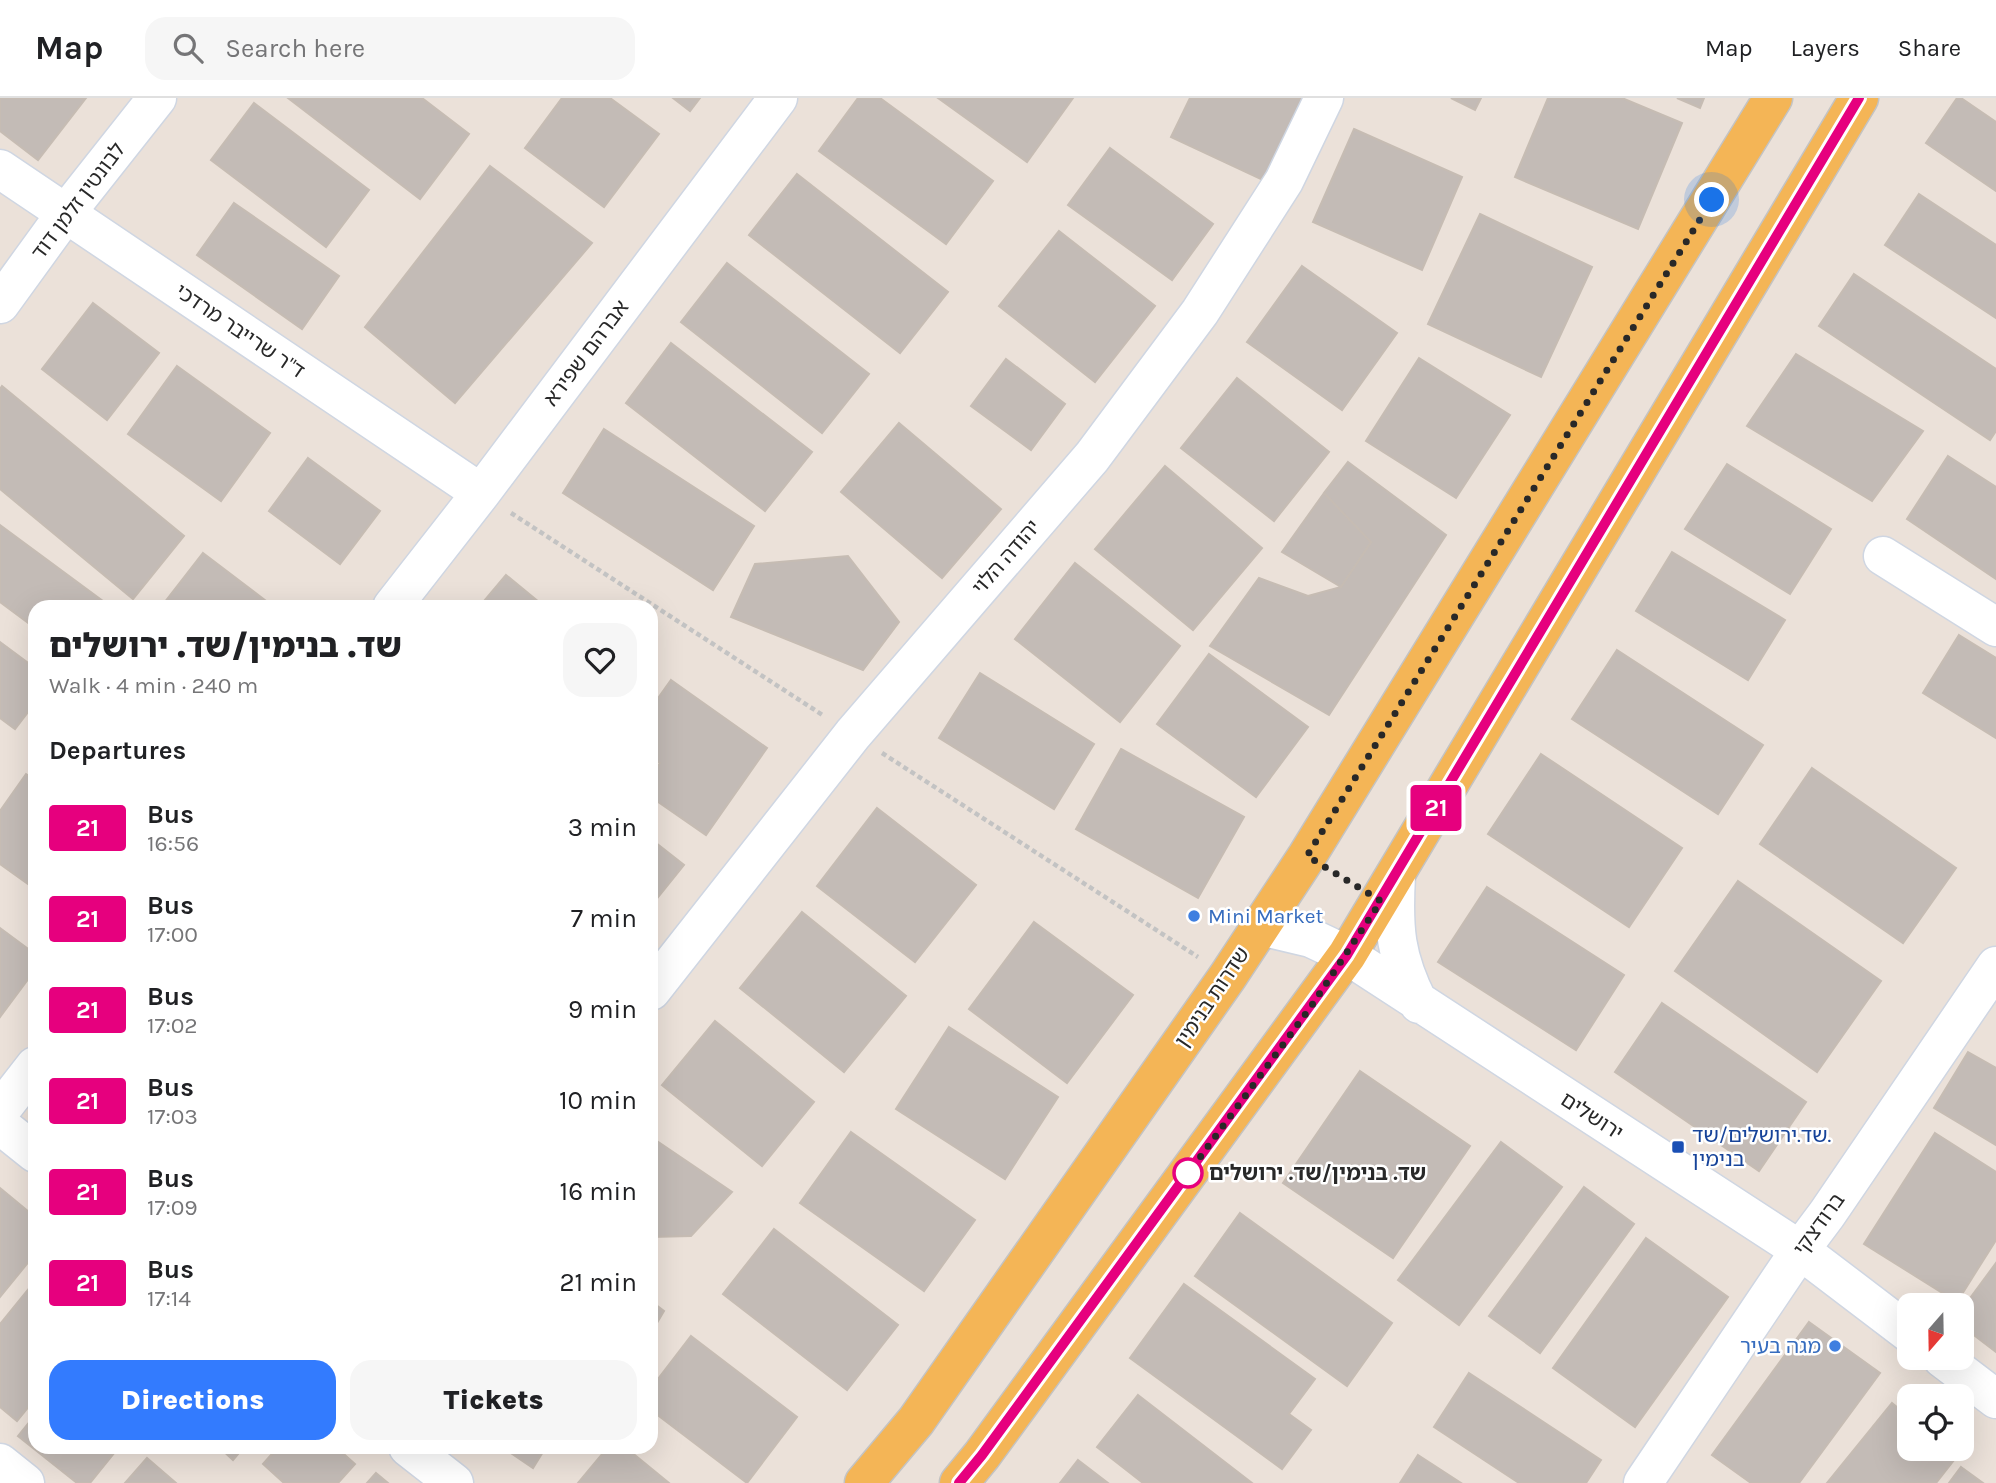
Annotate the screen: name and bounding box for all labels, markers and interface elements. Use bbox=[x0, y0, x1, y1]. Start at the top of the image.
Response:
search box bbox=[145, 17, 635, 80]
text: Map bbox=[35, 29, 103, 67]
icon: search bbox=[169, 29, 207, 67]
text: Search here bbox=[225, 33, 365, 64]
text: Map bbox=[1705, 34, 1753, 62]
text: Layers bbox=[1791, 34, 1860, 62]
text: Share bbox=[1898, 34, 1961, 62]
street label: לבונטין זלמן דוד bbox=[26, 138, 130, 264]
your location bbox=[1694, 182, 1729, 217]
street label: ד"ר שרייבר מרדכי bbox=[171, 279, 309, 383]
street label: אברהם שפירא bbox=[538, 295, 634, 411]
street label: יהודה הלוי bbox=[967, 515, 1045, 599]
button: heart bbox=[563, 623, 637, 697]
text: שד. בנימין/שד. ירושלים bbox=[49, 627, 402, 665]
text: Walk · 4 min · 240 m bbox=[49, 672, 258, 699]
text: Departures bbox=[49, 735, 186, 766]
line badge: 21 bbox=[1404, 785, 1468, 831]
text: 21 bbox=[1424, 794, 1448, 822]
text: Bus bbox=[147, 799, 194, 830]
text: 3 min bbox=[568, 812, 637, 843]
text: 21 bbox=[76, 814, 99, 842]
text: 16:56 bbox=[147, 830, 199, 857]
text: Bus bbox=[147, 890, 194, 921]
text: 7 min bbox=[571, 903, 637, 934]
place label: Mini Market bbox=[1208, 904, 1324, 928]
text: 21 bbox=[76, 905, 99, 933]
marker: Mini Market bbox=[1186, 908, 1202, 924]
text: 17:00 bbox=[147, 921, 198, 948]
street label: שדרות בנימין bbox=[1170, 942, 1254, 1052]
text: Bus bbox=[147, 981, 194, 1012]
text: 9 min bbox=[568, 994, 637, 1025]
text: 21 bbox=[76, 996, 99, 1024]
text: 17:02 bbox=[147, 1012, 198, 1039]
text: Bus bbox=[147, 1072, 194, 1103]
text: 10 min bbox=[559, 1085, 637, 1116]
text: 21 bbox=[76, 1087, 99, 1115]
street label: ירושלים bbox=[1556, 1087, 1628, 1145]
text: 17:03 bbox=[147, 1103, 198, 1130]
place label: שד.ירושלים/שד. בנימין bbox=[1692, 1123, 1832, 1171]
marker: שד.ירושלים/שד. בנימין bbox=[1670, 1139, 1686, 1155]
marker: שד. בנימין/שד. ירושלים bbox=[1173, 1158, 1203, 1188]
place label: שד. בנימין/שד. ירושלים bbox=[1209, 1161, 1426, 1185]
text: Bus bbox=[147, 1163, 194, 1194]
text: 16 min bbox=[560, 1176, 637, 1207]
text: 21 bbox=[76, 1178, 99, 1206]
street label: ברודצקי bbox=[1788, 1188, 1850, 1260]
text: 17:09 bbox=[147, 1194, 198, 1221]
text: Bus bbox=[147, 1254, 194, 1285]
text: 21 min bbox=[559, 1267, 637, 1298]
text: 21 bbox=[76, 1269, 99, 1297]
text: 17:14 bbox=[147, 1285, 191, 1312]
north arrow bbox=[1897, 1293, 1974, 1370]
map controls bbox=[1897, 1293, 1974, 1461]
place label: מגה בעיר bbox=[1740, 1334, 1821, 1358]
marker: מגה בעיר bbox=[1827, 1338, 1843, 1354]
button: Directions bbox=[49, 1360, 336, 1440]
button: Tickets bbox=[350, 1360, 637, 1440]
button: locate bbox=[1897, 1384, 1974, 1461]

